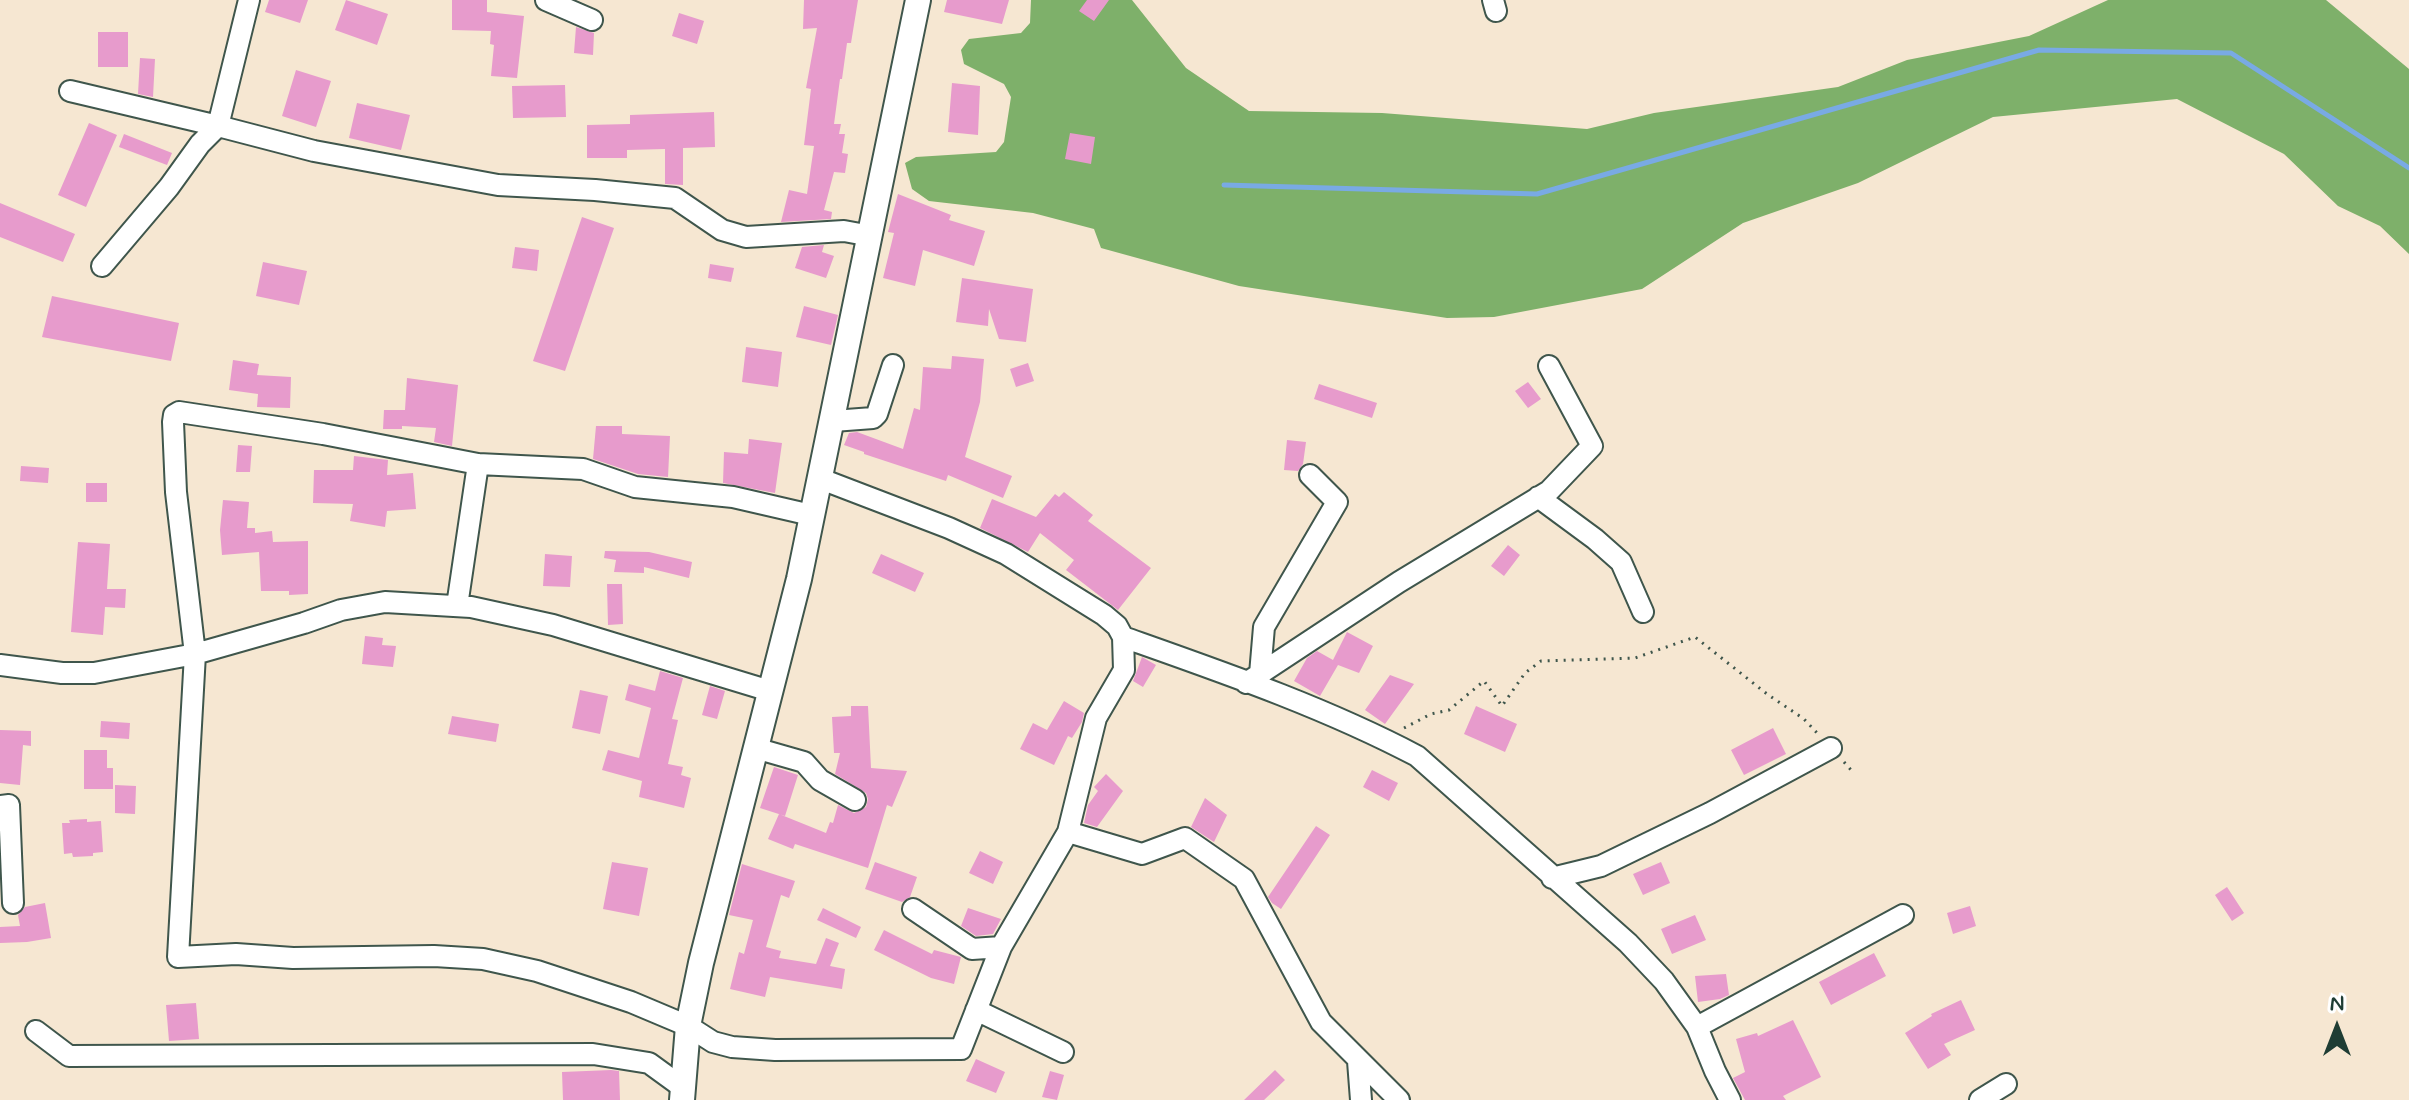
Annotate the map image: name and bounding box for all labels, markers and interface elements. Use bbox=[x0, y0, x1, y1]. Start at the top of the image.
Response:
north arrow bbox=[2297, 988, 2377, 1068]
text: N bbox=[2330, 990, 2344, 1018]

